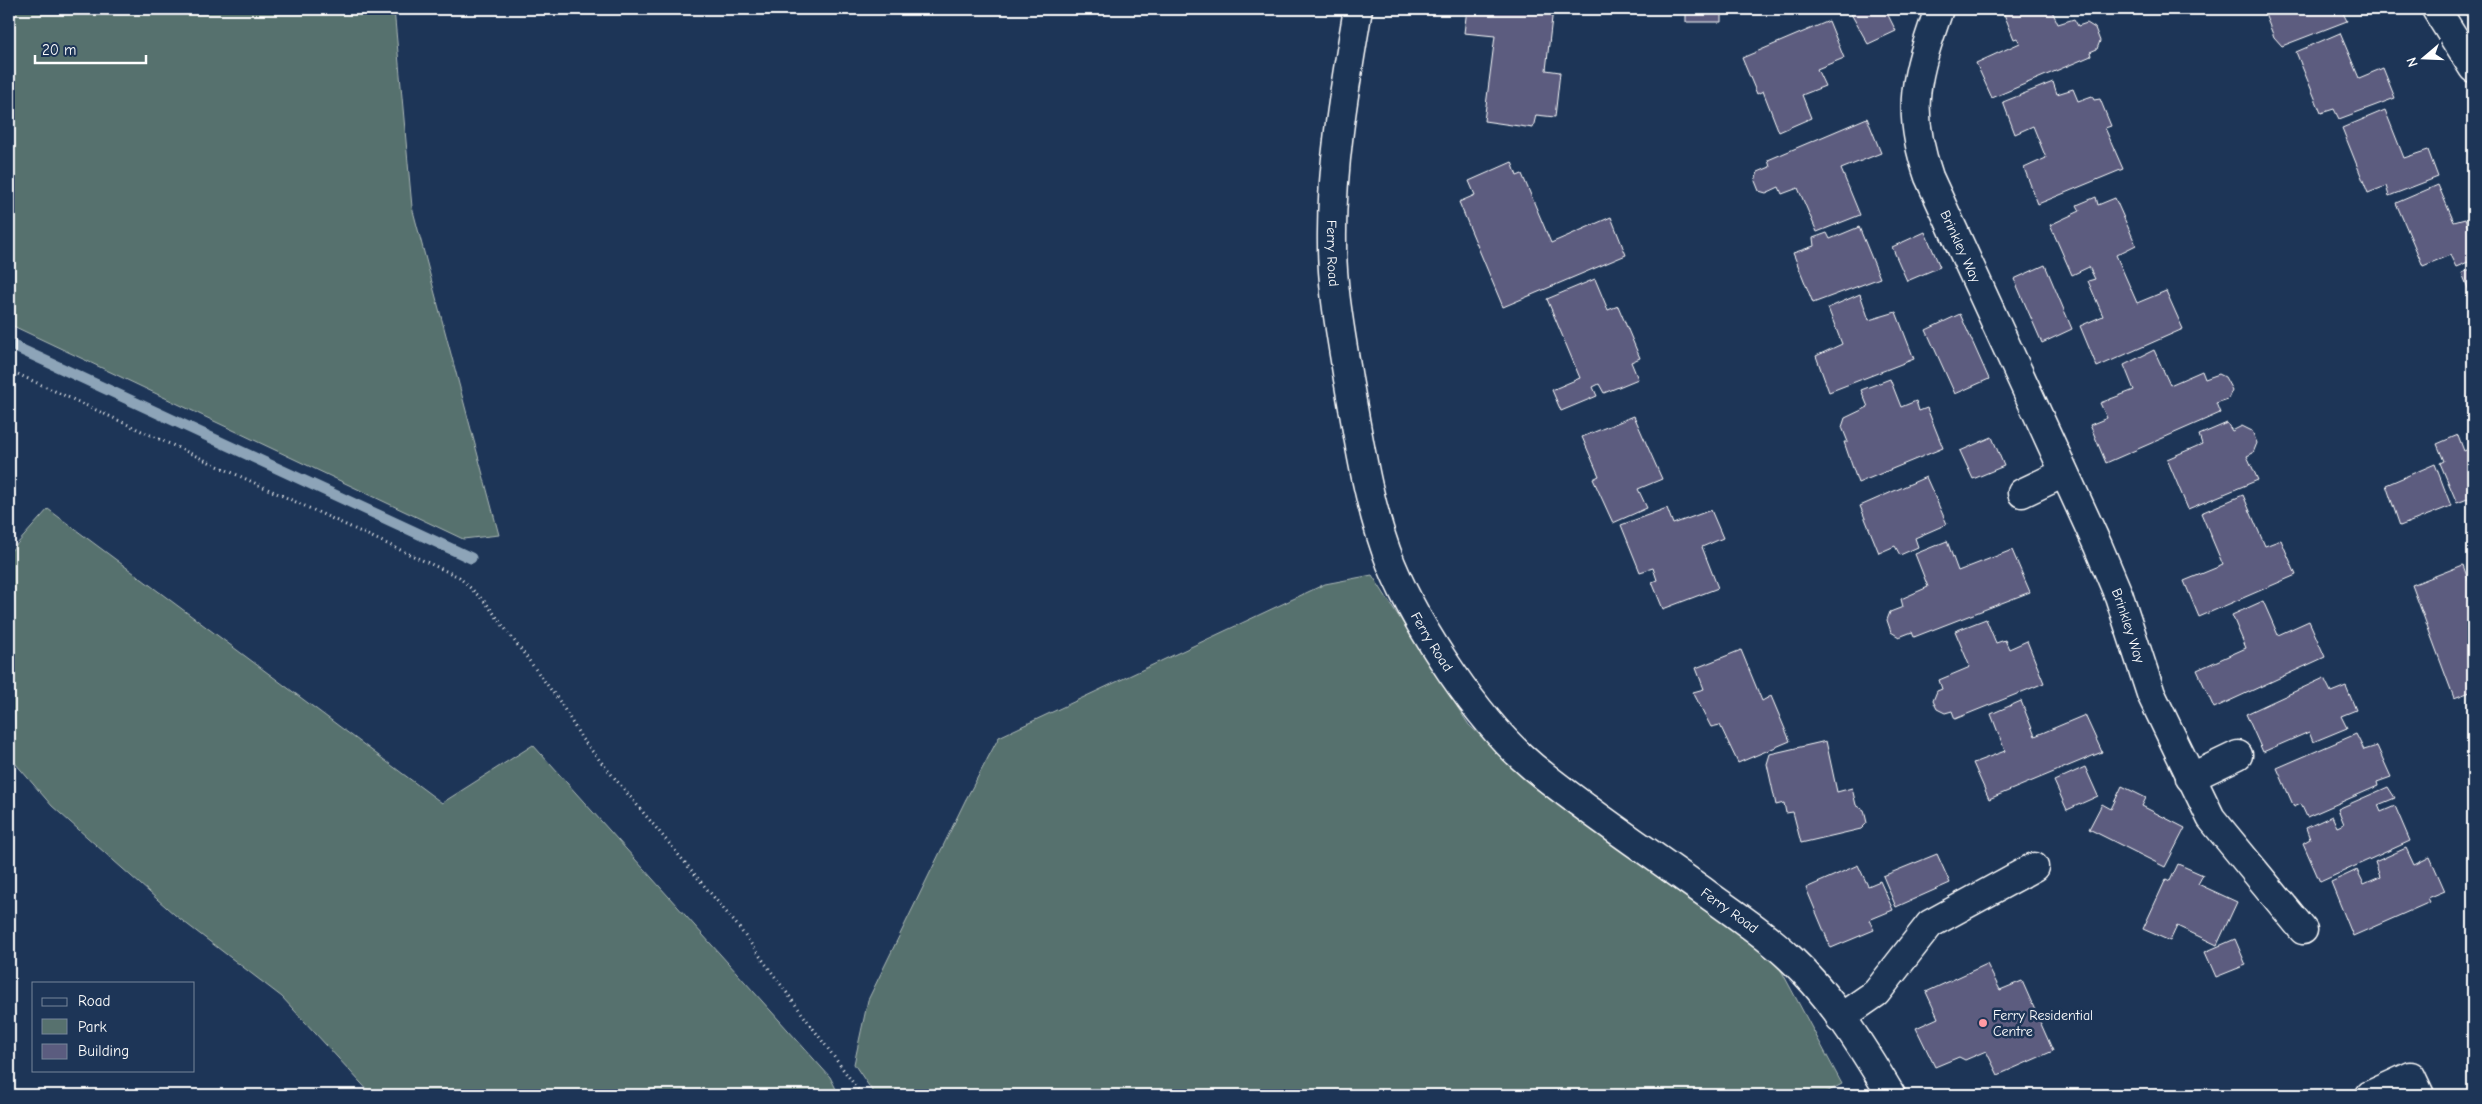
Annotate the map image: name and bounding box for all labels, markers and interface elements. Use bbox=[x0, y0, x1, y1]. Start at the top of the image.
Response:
scale bar bbox=[35, 32, 146, 64]
north arrow bbox=[2400, 32, 2450, 82]
text: 20 m bbox=[42, 41, 76, 59]
text: N bbox=[2403, 55, 2422, 69]
street label: Brinkley Way bbox=[1936, 208, 1984, 286]
street label: Ferry Road bbox=[1323, 220, 1342, 287]
street label: Brinkley Way bbox=[2108, 586, 2149, 666]
street label: Ferry Road bbox=[1407, 609, 1456, 675]
street label: Ferry Road bbox=[1697, 884, 1761, 937]
legend bbox=[32, 982, 195, 1072]
text: Road bbox=[78, 992, 110, 1010]
place label: Ferry Residential Centre bbox=[1993, 1007, 2093, 1040]
marker: Ferry Residential Centre bbox=[1977, 1017, 1989, 1029]
text: Park bbox=[78, 1018, 107, 1036]
text: Building bbox=[78, 1042, 129, 1060]

